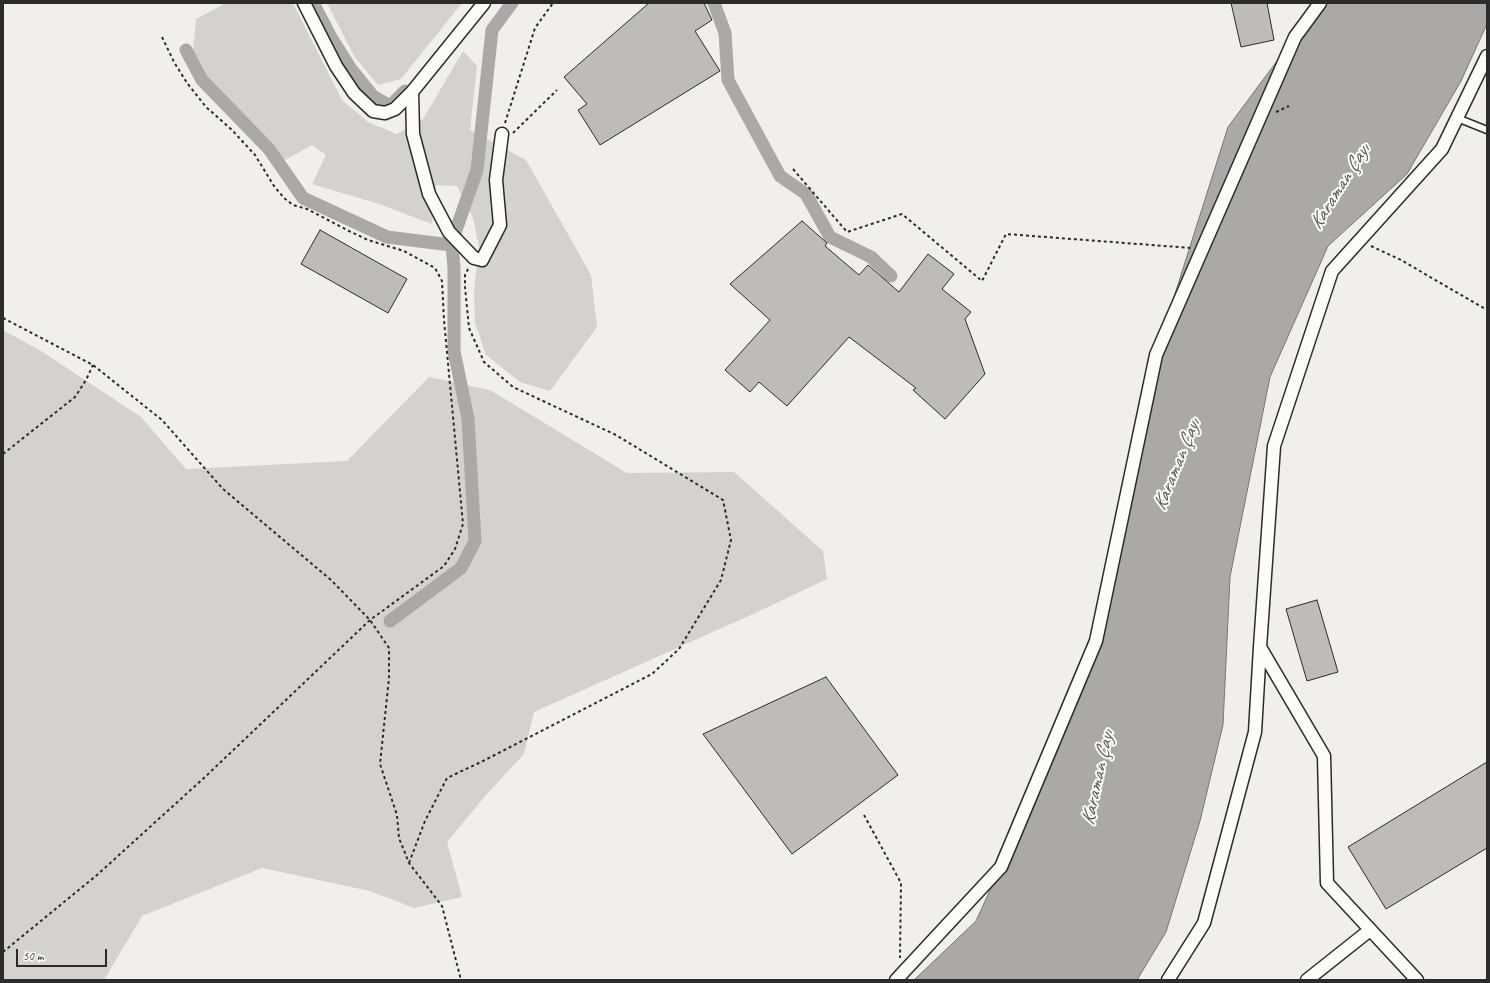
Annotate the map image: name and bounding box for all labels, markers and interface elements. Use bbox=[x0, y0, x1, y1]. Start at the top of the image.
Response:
water label: Karaman Çayı bbox=[1304, 140, 1376, 234]
water label: Karaman Çayı bbox=[1148, 416, 1206, 514]
water label: Karaman Çayı bbox=[1076, 729, 1120, 827]
scale bar bbox=[18, 941, 109, 967]
text: 50 m bbox=[23, 948, 43, 964]

